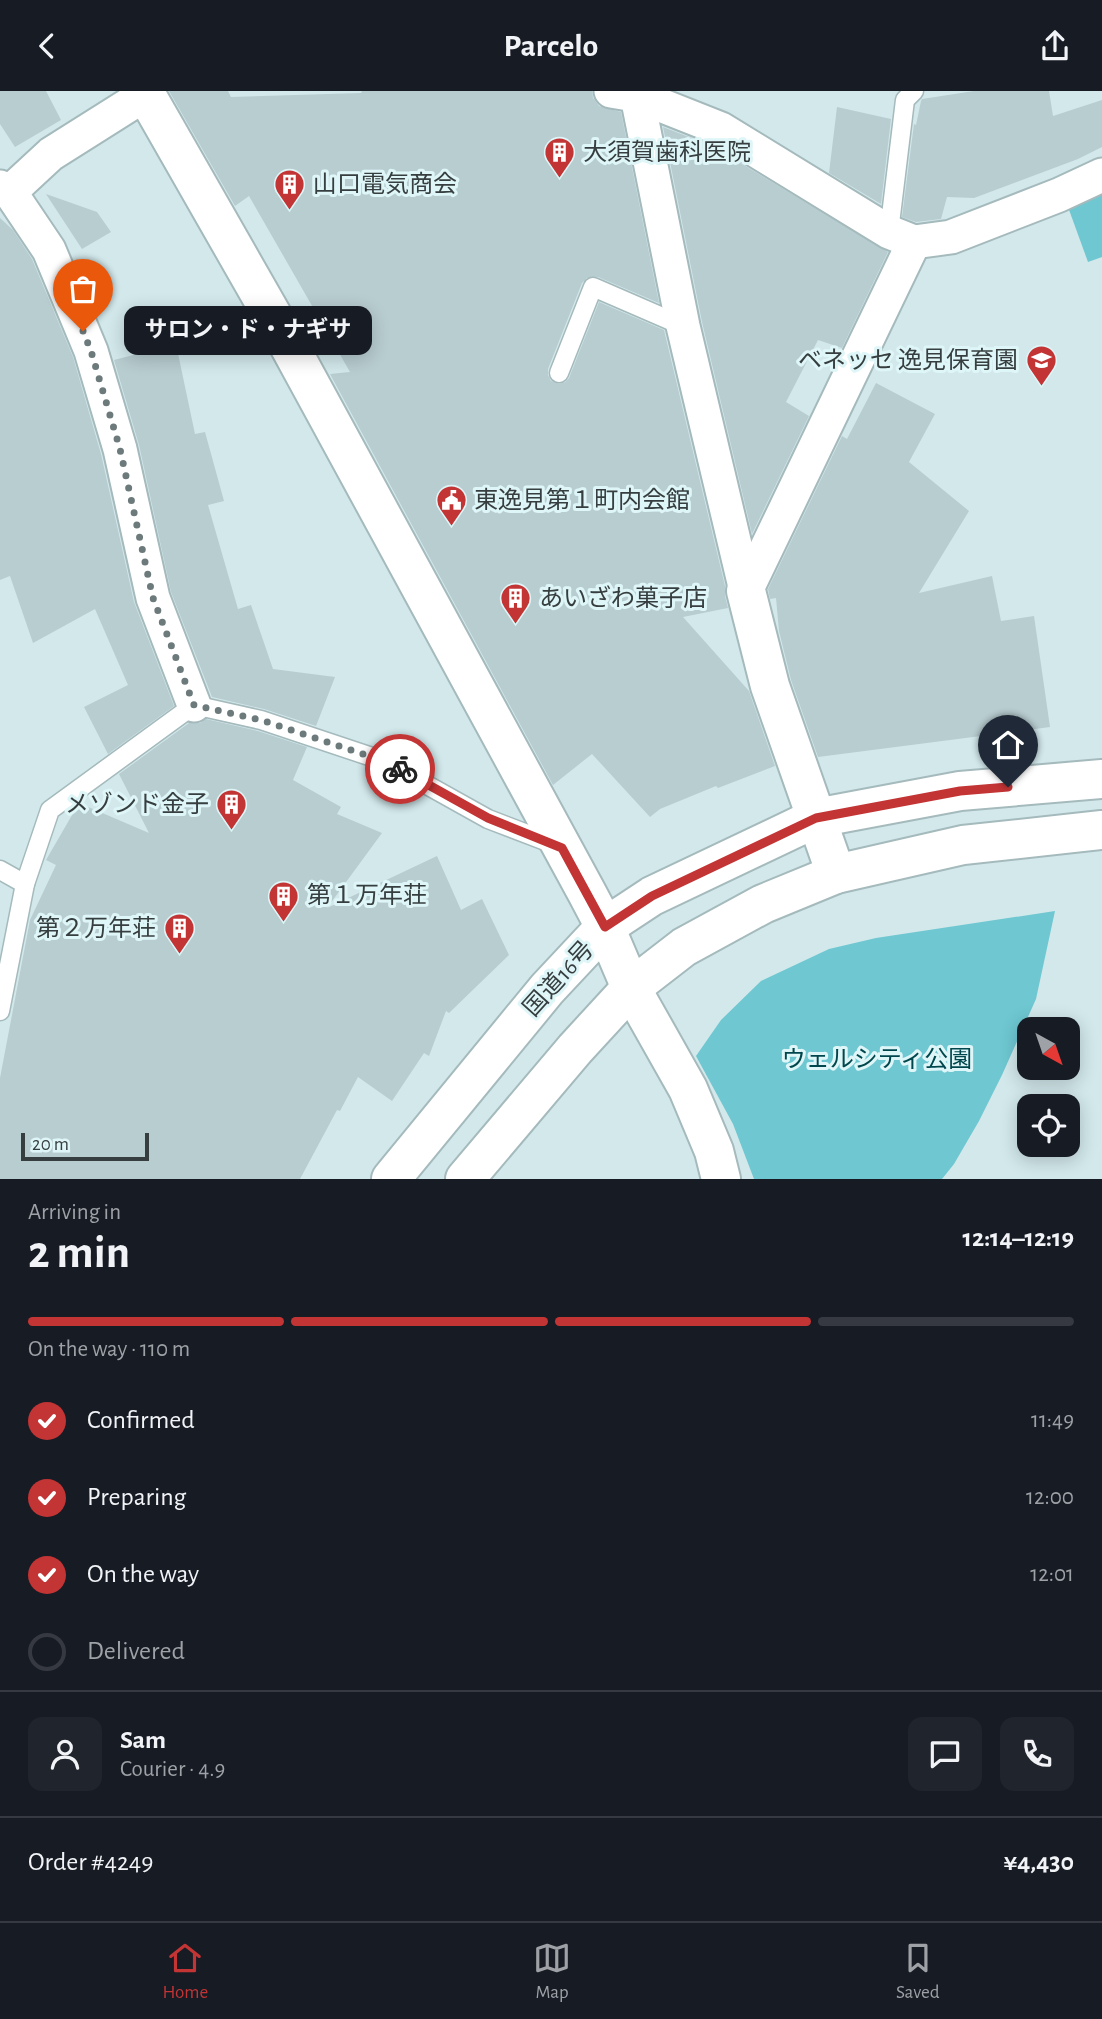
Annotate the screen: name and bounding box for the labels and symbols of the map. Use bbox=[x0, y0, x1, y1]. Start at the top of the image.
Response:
building icon: 大須賀歯科医院 bbox=[543, 136, 577, 180]
place label: 大須賀歯科医院 bbox=[583, 139, 751, 165]
building icon: 山口電気商会 bbox=[273, 168, 307, 212]
place label: 山口電気商会 bbox=[313, 171, 457, 197]
pin bbox=[53, 259, 113, 331]
callout: サロン・ド・ナギサ bbox=[125, 307, 374, 355]
school or university icon: ベネッセ 逸見保育園 bbox=[1024, 344, 1058, 388]
place label: ベネッセ 逸見保育園 bbox=[798, 347, 1018, 373]
public building icon: 東逸見第１町内会館 bbox=[434, 484, 468, 528]
place label: 東逸見第１町内会館 bbox=[474, 487, 690, 513]
building icon: あいざわ菓子店 bbox=[499, 582, 533, 626]
place label: あいざわ菓子店 bbox=[539, 585, 707, 611]
pin bbox=[978, 715, 1038, 787]
courier bbox=[365, 734, 435, 804]
building icon: メゾンド金子 bbox=[215, 788, 249, 832]
place label: メゾンド金子 bbox=[65, 791, 209, 817]
building icon: 第１万年荘 bbox=[267, 879, 301, 923]
place label: 第１万年荘 bbox=[307, 882, 427, 908]
building icon: 第２万年荘 bbox=[162, 912, 196, 956]
place label: 第２万年荘 bbox=[36, 915, 156, 941]
street label: 国道16号 bbox=[518, 936, 599, 1021]
north arrow bbox=[1017, 1017, 1080, 1080]
park label: ウェルシティ公園 bbox=[782, 1047, 972, 1072]
scale bar bbox=[21, 1130, 149, 1162]

